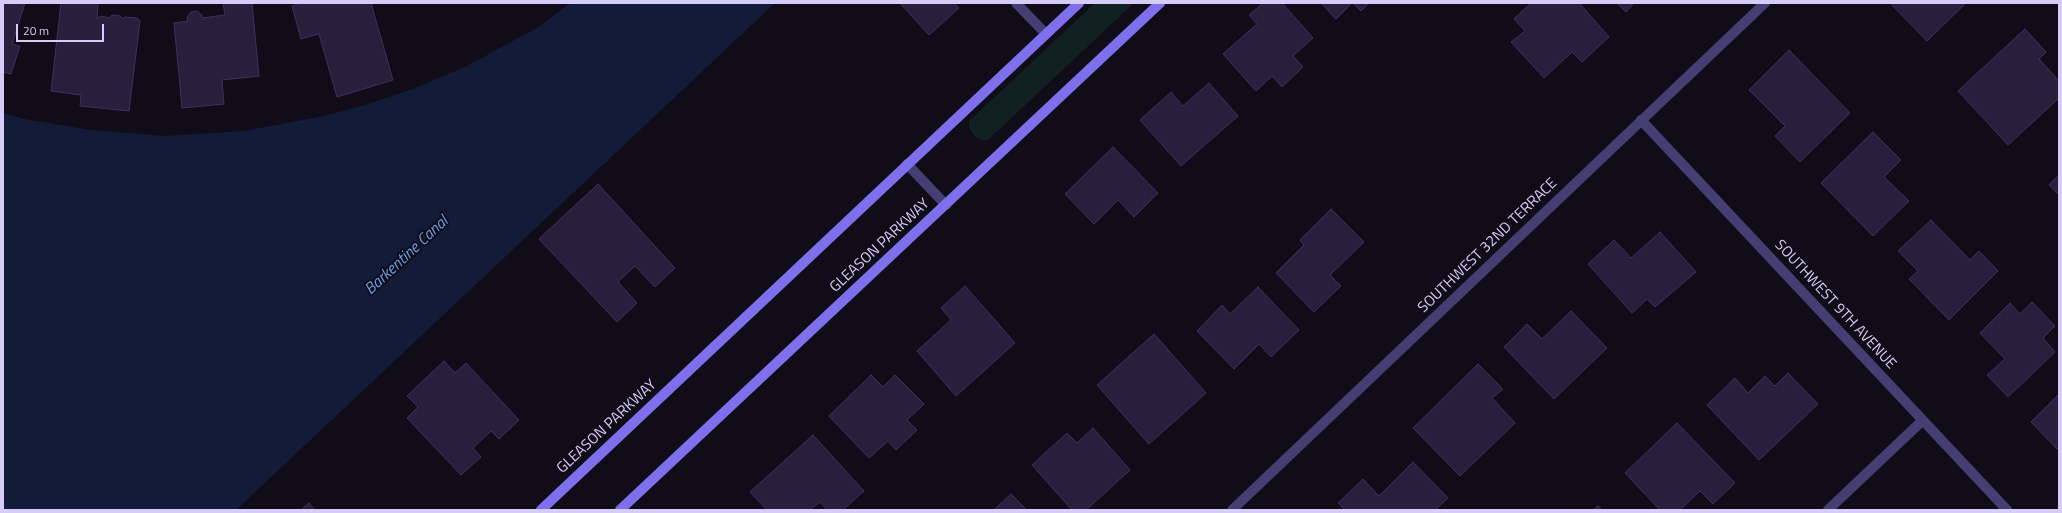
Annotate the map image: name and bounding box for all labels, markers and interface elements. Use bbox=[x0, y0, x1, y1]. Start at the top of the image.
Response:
scale bar bbox=[18, 16, 106, 42]
text: 20 m bbox=[23, 21, 49, 40]
street label: SOUTHWEST 32ND TERRACE bbox=[1415, 175, 1561, 317]
street label: GLEASON PARKWAY bbox=[827, 195, 933, 297]
water label: Barkentine Canal bbox=[361, 212, 453, 300]
street label: SOUTHWEST 9TH AVENUE bbox=[1770, 237, 1900, 373]
street label: GLEASON PARKWAY bbox=[554, 376, 660, 478]

